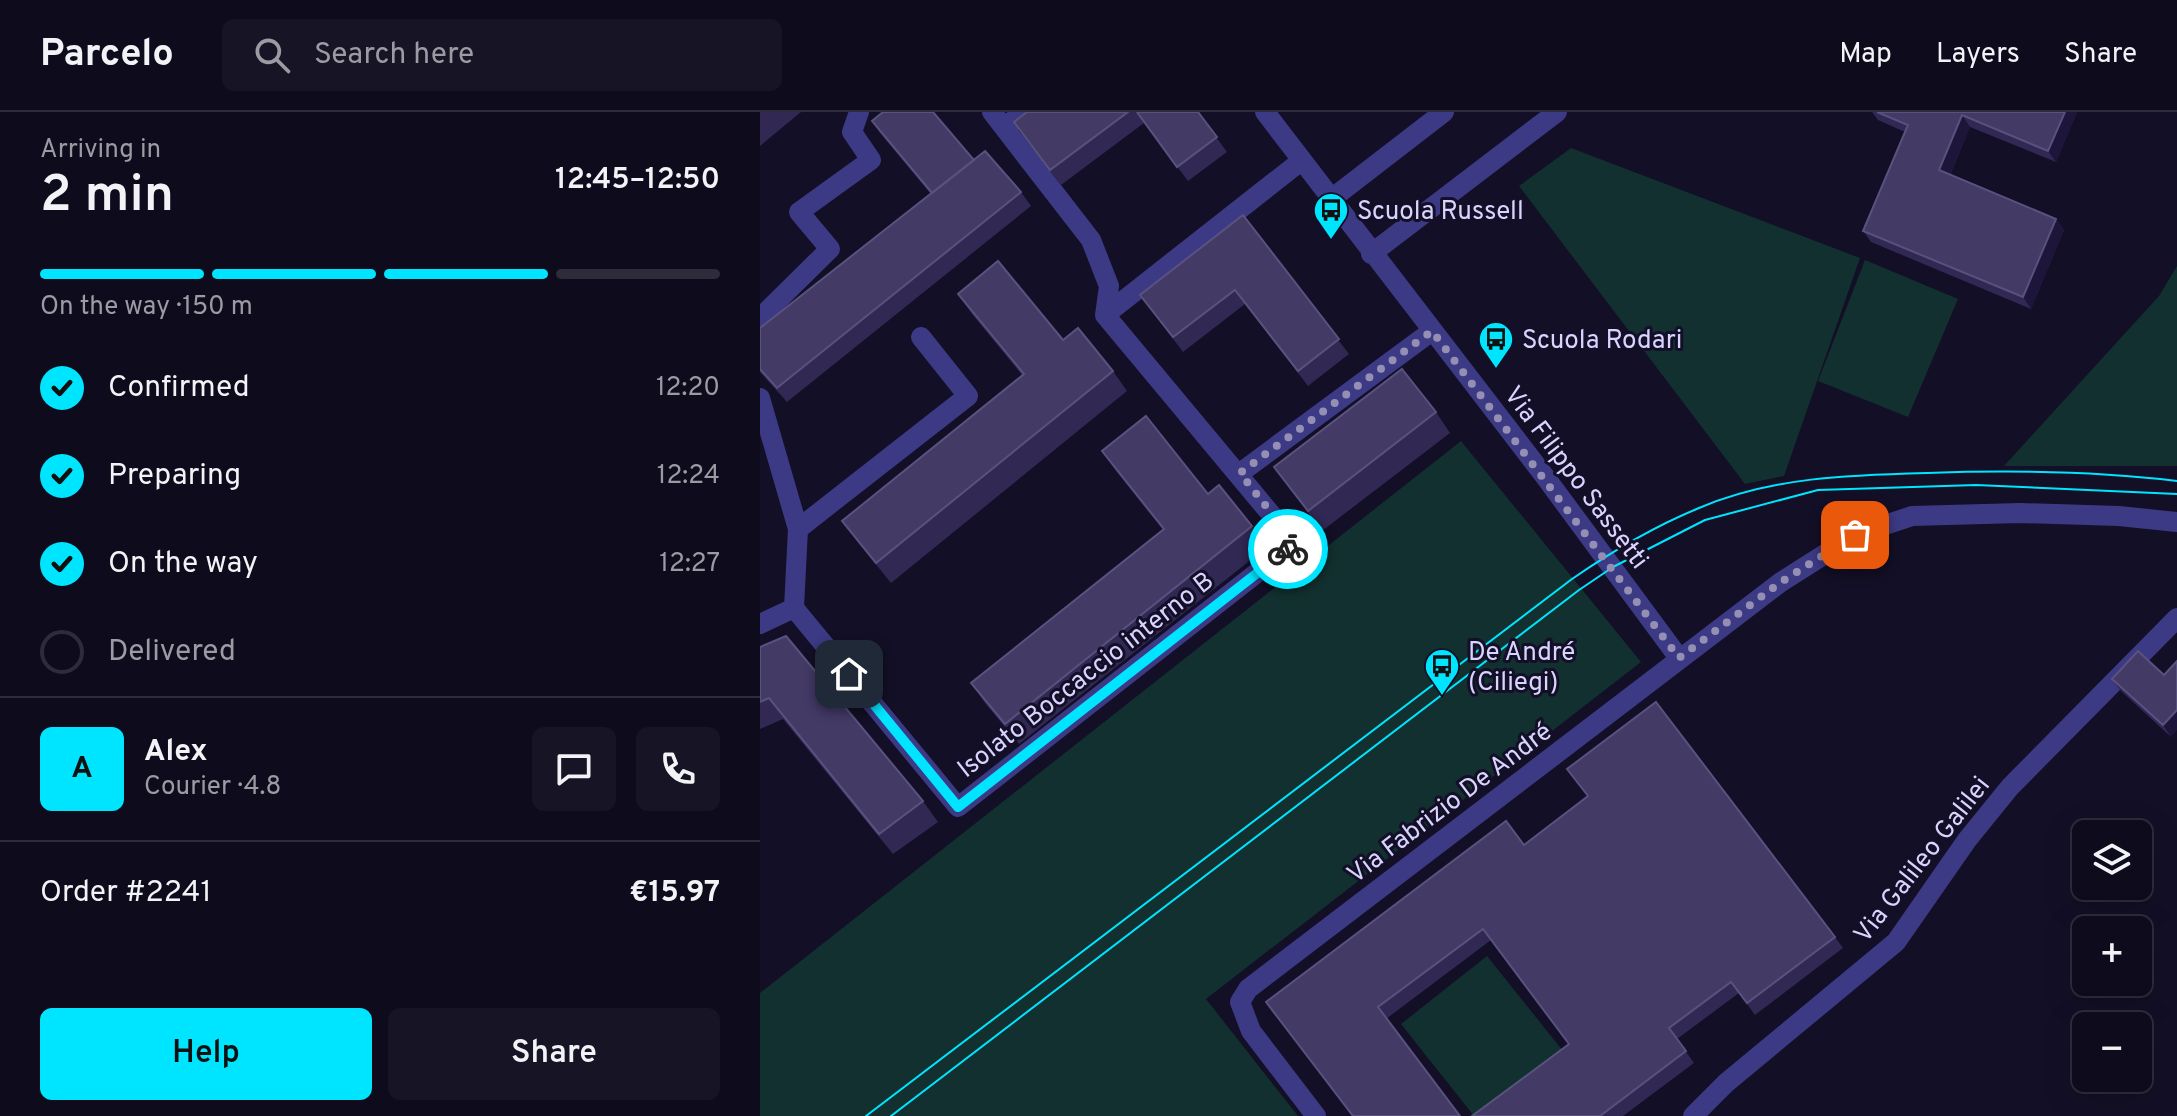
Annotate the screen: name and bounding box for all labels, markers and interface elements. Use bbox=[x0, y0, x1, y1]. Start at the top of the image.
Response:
search box bbox=[222, 19, 782, 91]
text: Parcelo bbox=[40, 31, 174, 80]
icon: search bbox=[250, 33, 294, 77]
text: Search here bbox=[314, 37, 474, 74]
text: Map bbox=[1839, 37, 1892, 73]
text: Layers bbox=[1936, 37, 2020, 73]
text: Share bbox=[2064, 37, 2137, 73]
text: Arriving in bbox=[40, 134, 161, 167]
text: 12:45–12:50 bbox=[555, 162, 720, 199]
text: 2 min bbox=[40, 164, 174, 230]
bus stop icon: Scuola Russell bbox=[1312, 191, 1350, 241]
place label: Scuola Russell bbox=[1357, 196, 1524, 229]
text: On the way · 150 m bbox=[40, 291, 253, 324]
bus stop icon: Scuola Rodari bbox=[1477, 320, 1515, 370]
place label: Scuola Rodari bbox=[1522, 325, 1682, 358]
icon: check bbox=[40, 366, 84, 410]
text: Confirmed bbox=[108, 370, 250, 407]
text: 12:20 bbox=[656, 372, 720, 405]
street label: Via Filippo Sassetti bbox=[1495, 380, 1655, 577]
icon: check bbox=[40, 454, 84, 498]
text: Preparing bbox=[108, 458, 241, 495]
text: 12:24 bbox=[657, 460, 720, 493]
pin bbox=[1821, 501, 1889, 569]
courier bbox=[1248, 509, 1328, 589]
icon: bag bbox=[1833, 513, 1877, 557]
icon: bike bbox=[1266, 527, 1310, 571]
icon: check bbox=[40, 542, 84, 586]
text: On the way bbox=[108, 546, 258, 583]
text: 12:27 bbox=[659, 548, 720, 581]
street label: Isolato Boccaccio interno B bbox=[952, 566, 1221, 786]
text: Delivered bbox=[108, 634, 236, 671]
place label: De André (Ciliegi) bbox=[1468, 637, 1575, 700]
pin bbox=[815, 640, 883, 708]
bus stop icon: De André (Ciliegi) bbox=[1423, 647, 1461, 697]
icon: home bbox=[827, 652, 871, 696]
street label: Via Fabrizio De André bbox=[1341, 716, 1560, 892]
button: chat bbox=[532, 727, 616, 811]
button: phone bbox=[636, 727, 720, 811]
text: Alex bbox=[144, 734, 208, 771]
text: A bbox=[71, 751, 93, 788]
text: Courier · 4.8 bbox=[144, 771, 281, 804]
street label: Via Galileo Galilei bbox=[1848, 771, 1998, 951]
map controls bbox=[2072, 820, 2152, 1092]
button: layers bbox=[2072, 820, 2152, 900]
text: Order #2241 bbox=[40, 875, 212, 912]
text: €15.97 bbox=[629, 875, 720, 912]
button: + bbox=[2072, 916, 2152, 996]
button: Help bbox=[40, 1008, 372, 1100]
button: Share bbox=[388, 1008, 720, 1100]
button: − bbox=[2072, 1012, 2152, 1092]

